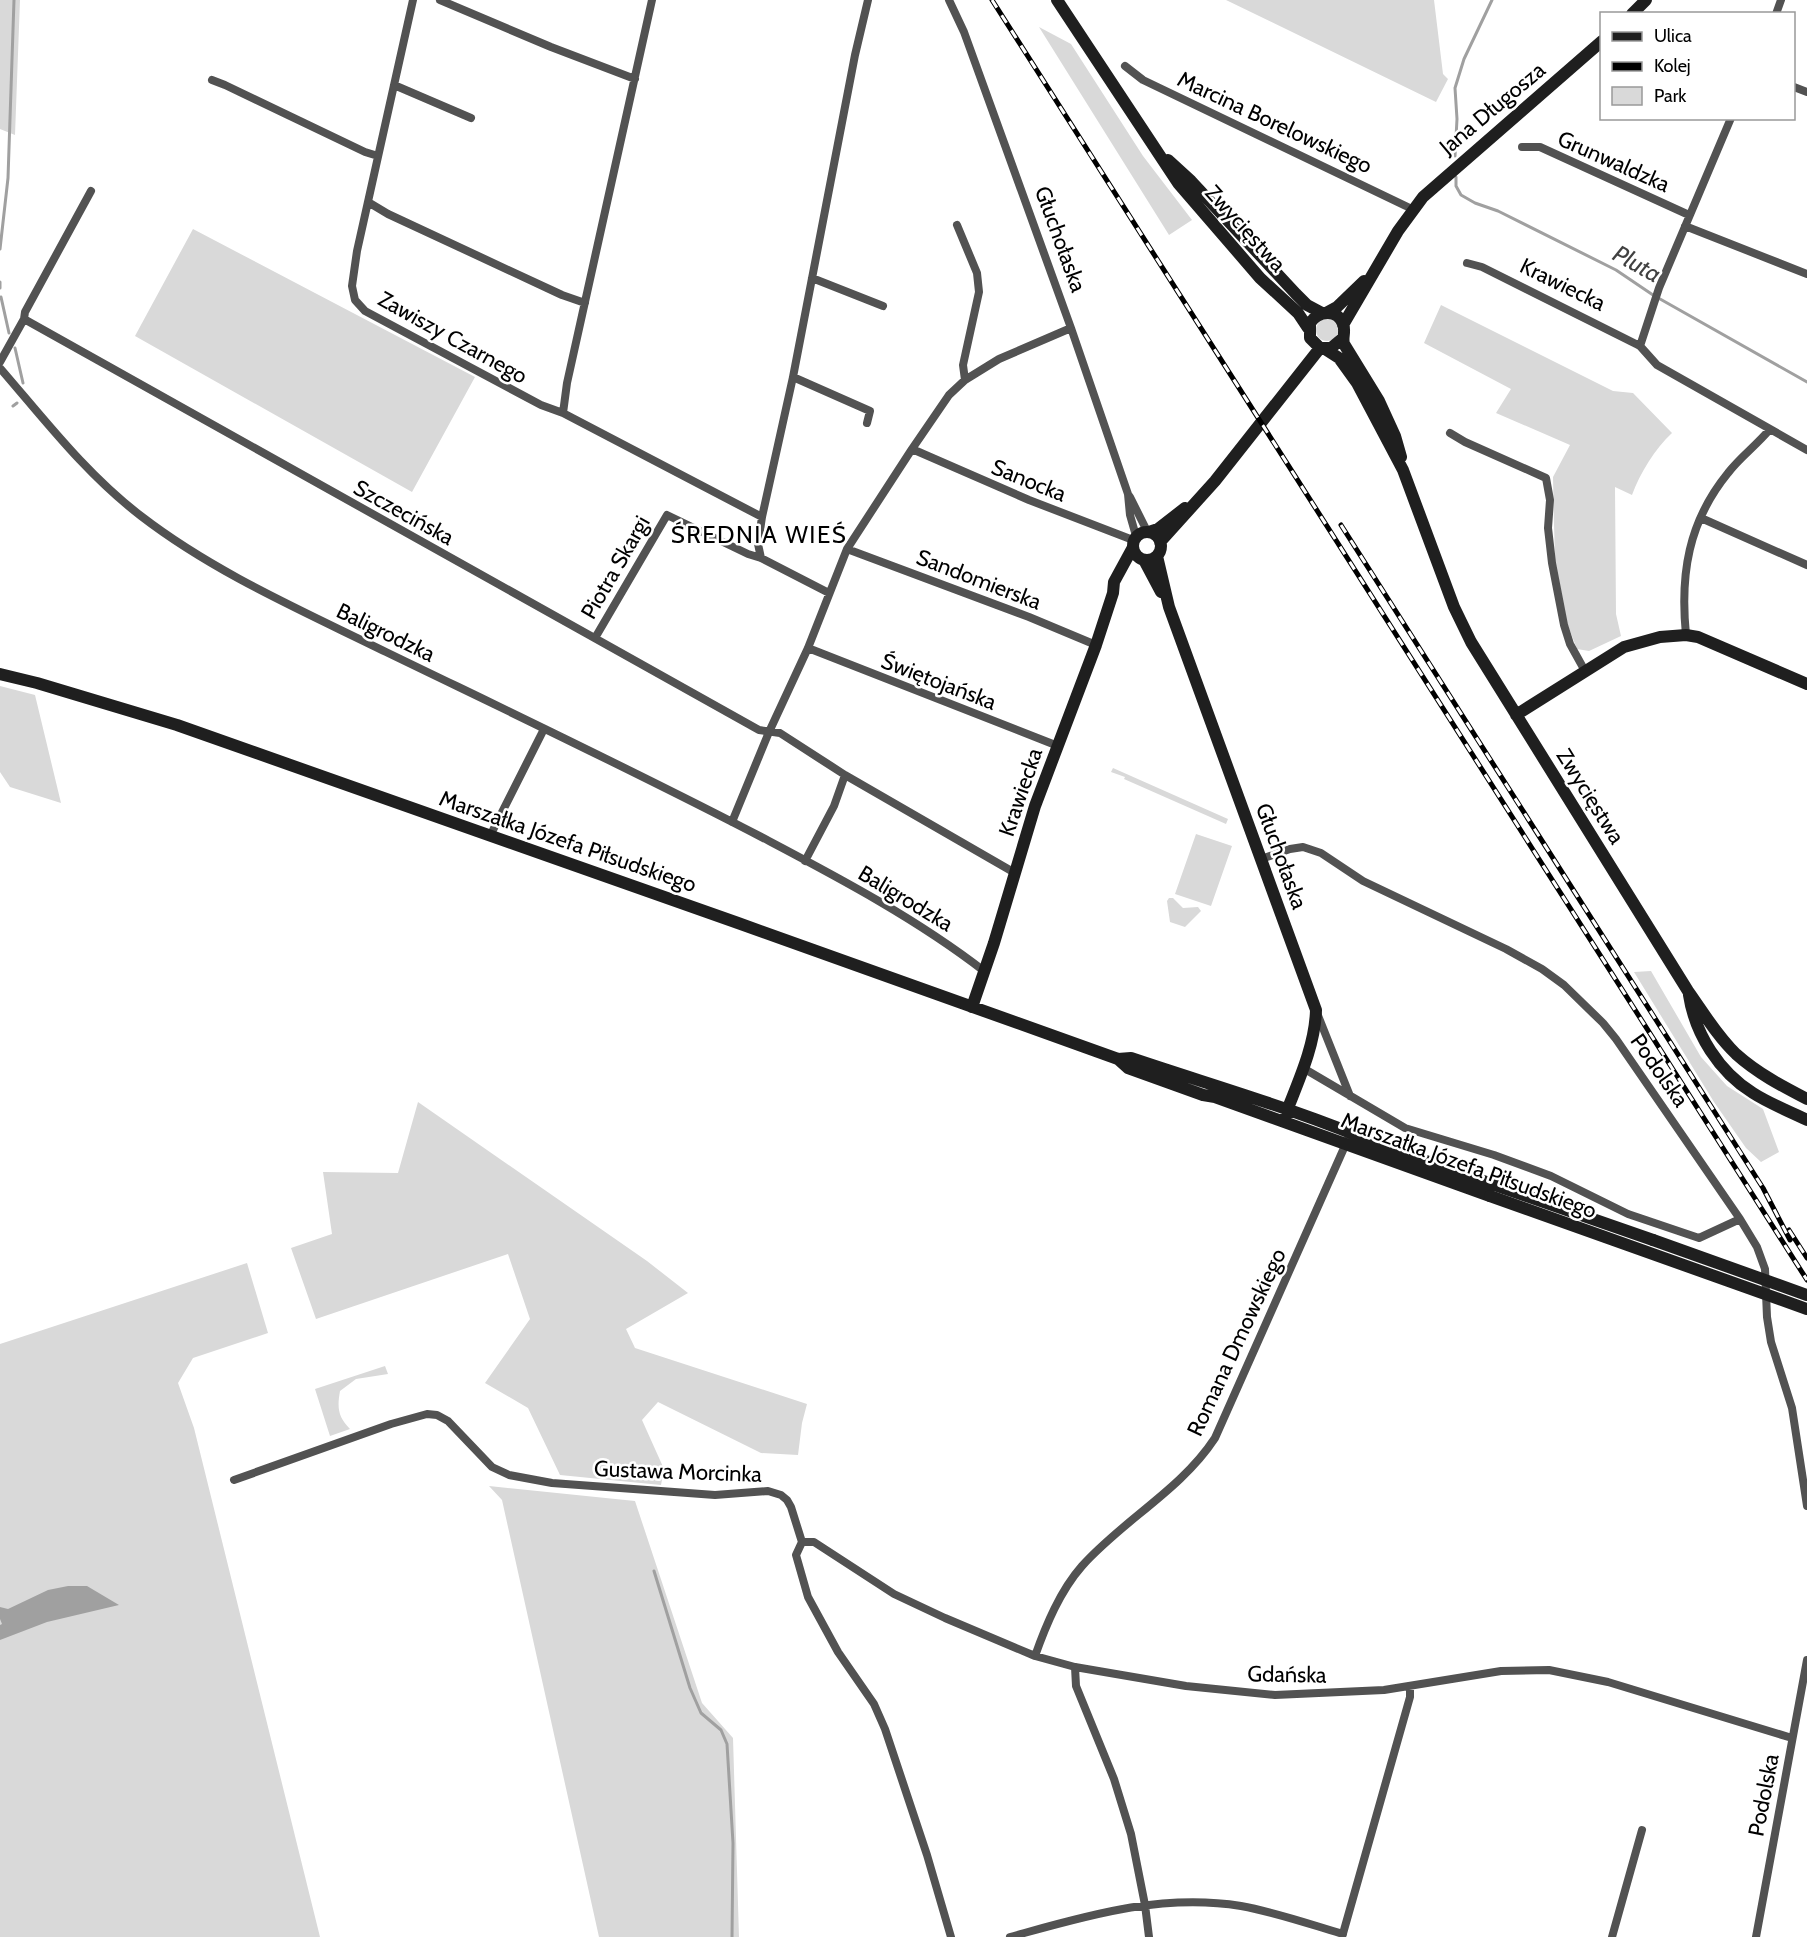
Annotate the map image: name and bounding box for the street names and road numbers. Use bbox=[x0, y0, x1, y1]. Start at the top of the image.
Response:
street label: Jana Długosza bbox=[1433, 56, 1551, 161]
street label: Marcina Borelowskiego bbox=[1173, 66, 1376, 179]
street label: Grunwaldzka bbox=[1554, 125, 1674, 198]
street label: Zwycięstwa bbox=[1200, 179, 1292, 278]
street label: Głuchołaska bbox=[1029, 183, 1092, 296]
street label: Krawiecka bbox=[1516, 252, 1610, 317]
street label: Zawiszy Czarnego bbox=[373, 285, 532, 390]
street label: Sanocka bbox=[988, 453, 1070, 508]
street label: Szczecińska bbox=[349, 474, 459, 551]
street label: Piotra Skargi bbox=[575, 511, 656, 624]
street label: Sandomierska bbox=[913, 543, 1045, 616]
street label: Baligrodzka bbox=[332, 597, 440, 668]
street label: Świętojańska bbox=[877, 647, 1001, 716]
street label: Krawiecka bbox=[993, 744, 1048, 840]
street label: Zwycięstwa bbox=[1551, 744, 1631, 849]
street label: Marszałka Józefa Piłsudskiego bbox=[436, 785, 700, 898]
street label: Głuchołaska bbox=[1250, 800, 1313, 913]
street label: Baligrodzka bbox=[853, 860, 959, 938]
street label: Podolska bbox=[1625, 1028, 1695, 1113]
street label: Marszałka Józefa Piłsudskiego bbox=[1337, 1107, 1600, 1224]
street label: Romana Dmowskiego bbox=[1181, 1244, 1292, 1440]
street label: Gustawa Morcinka bbox=[594, 1455, 763, 1488]
street label: Gdańska bbox=[1247, 1660, 1327, 1689]
street label: Podolska bbox=[1742, 1751, 1785, 1839]

